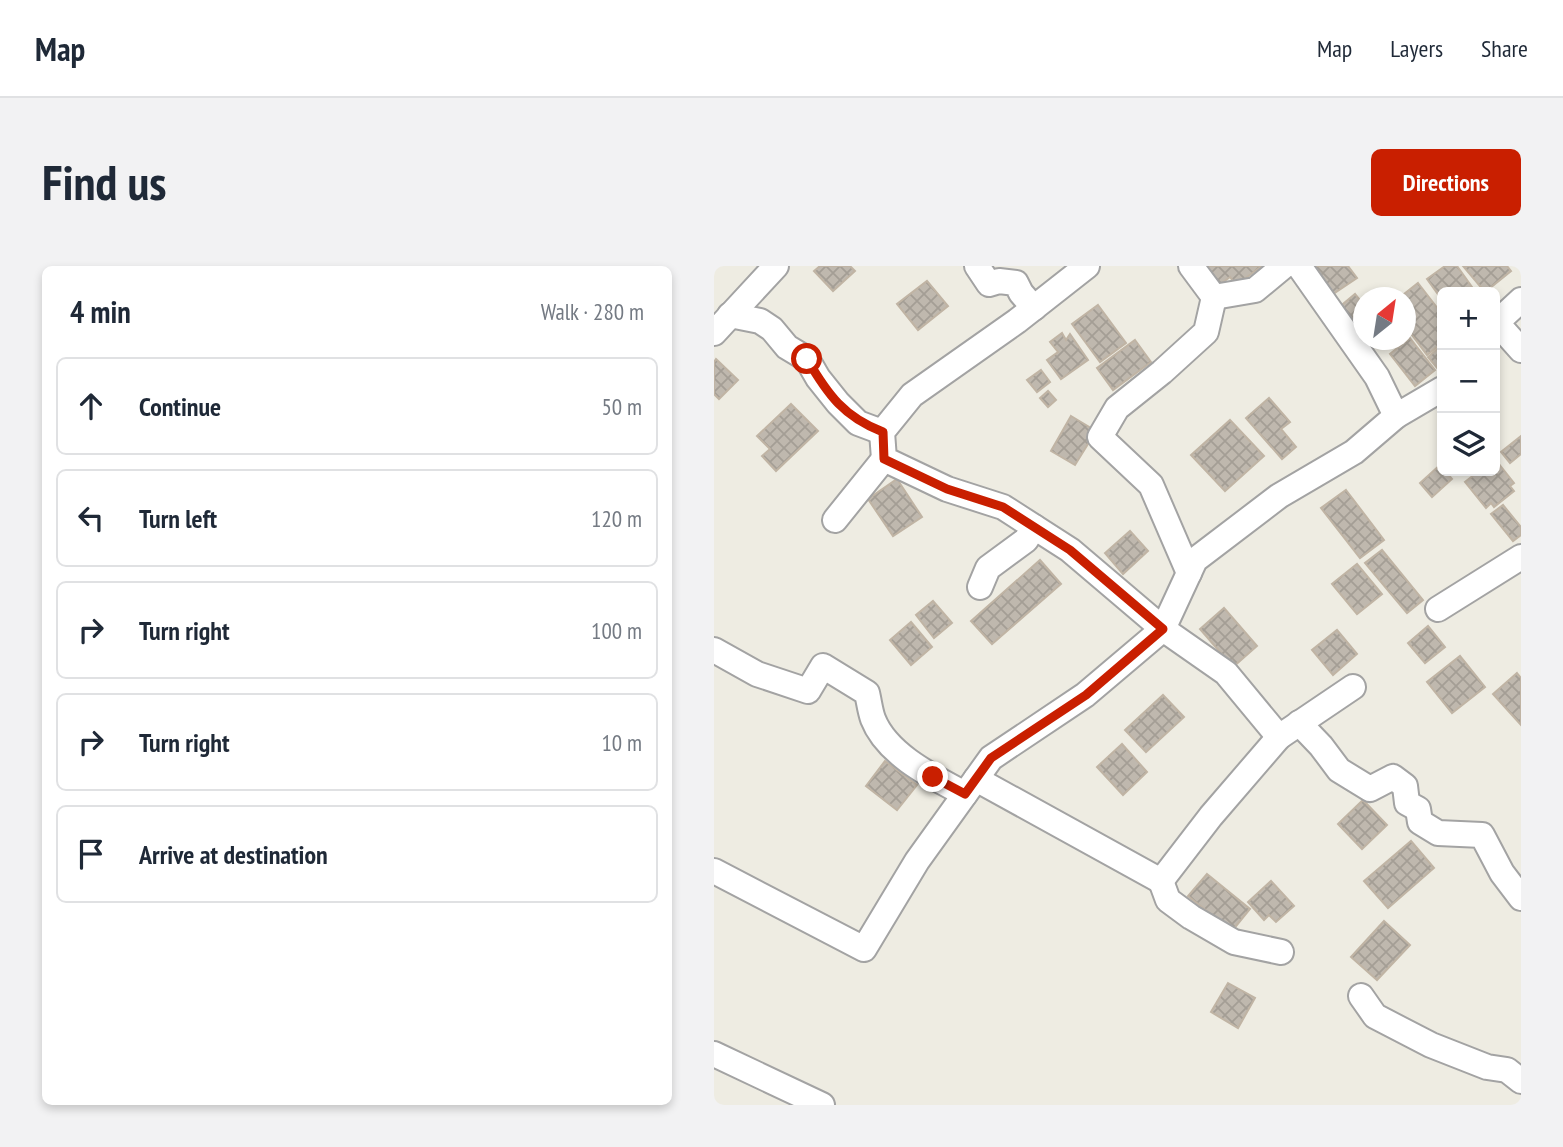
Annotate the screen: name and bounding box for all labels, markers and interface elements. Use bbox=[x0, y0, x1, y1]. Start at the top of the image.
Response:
text: Map bbox=[35, 27, 85, 70]
text: Map bbox=[1317, 33, 1352, 64]
text: Layers bbox=[1390, 33, 1443, 64]
text: Share bbox=[1481, 33, 1528, 64]
button: Directions bbox=[1371, 149, 1521, 216]
text: Find us bbox=[42, 150, 166, 214]
north arrow bbox=[1353, 287, 1416, 350]
map controls bbox=[1437, 287, 1500, 476]
button: + bbox=[1437, 287, 1500, 350]
text: 4 min bbox=[70, 292, 131, 331]
text: Walk · 280 m bbox=[541, 297, 644, 326]
route start bbox=[791, 343, 822, 374]
button: − bbox=[1437, 350, 1500, 413]
icon: ahead bbox=[72, 387, 110, 425]
text: Continue bbox=[139, 390, 221, 423]
text: 50 m bbox=[601, 392, 642, 421]
button: layers bbox=[1437, 413, 1500, 476]
icon: left bbox=[72, 499, 110, 537]
text: Turn left bbox=[139, 502, 217, 535]
text: 120 m bbox=[591, 504, 642, 533]
icon: right bbox=[72, 611, 110, 649]
text: Turn right bbox=[139, 614, 230, 647]
text: 100 m bbox=[591, 616, 642, 645]
icon: right bbox=[72, 723, 110, 761]
text: Turn right bbox=[139, 726, 230, 759]
text: 10 m bbox=[601, 728, 642, 757]
route end bbox=[917, 761, 948, 792]
icon: arrive bbox=[72, 835, 110, 873]
text: Arrive at destination bbox=[139, 838, 328, 871]

